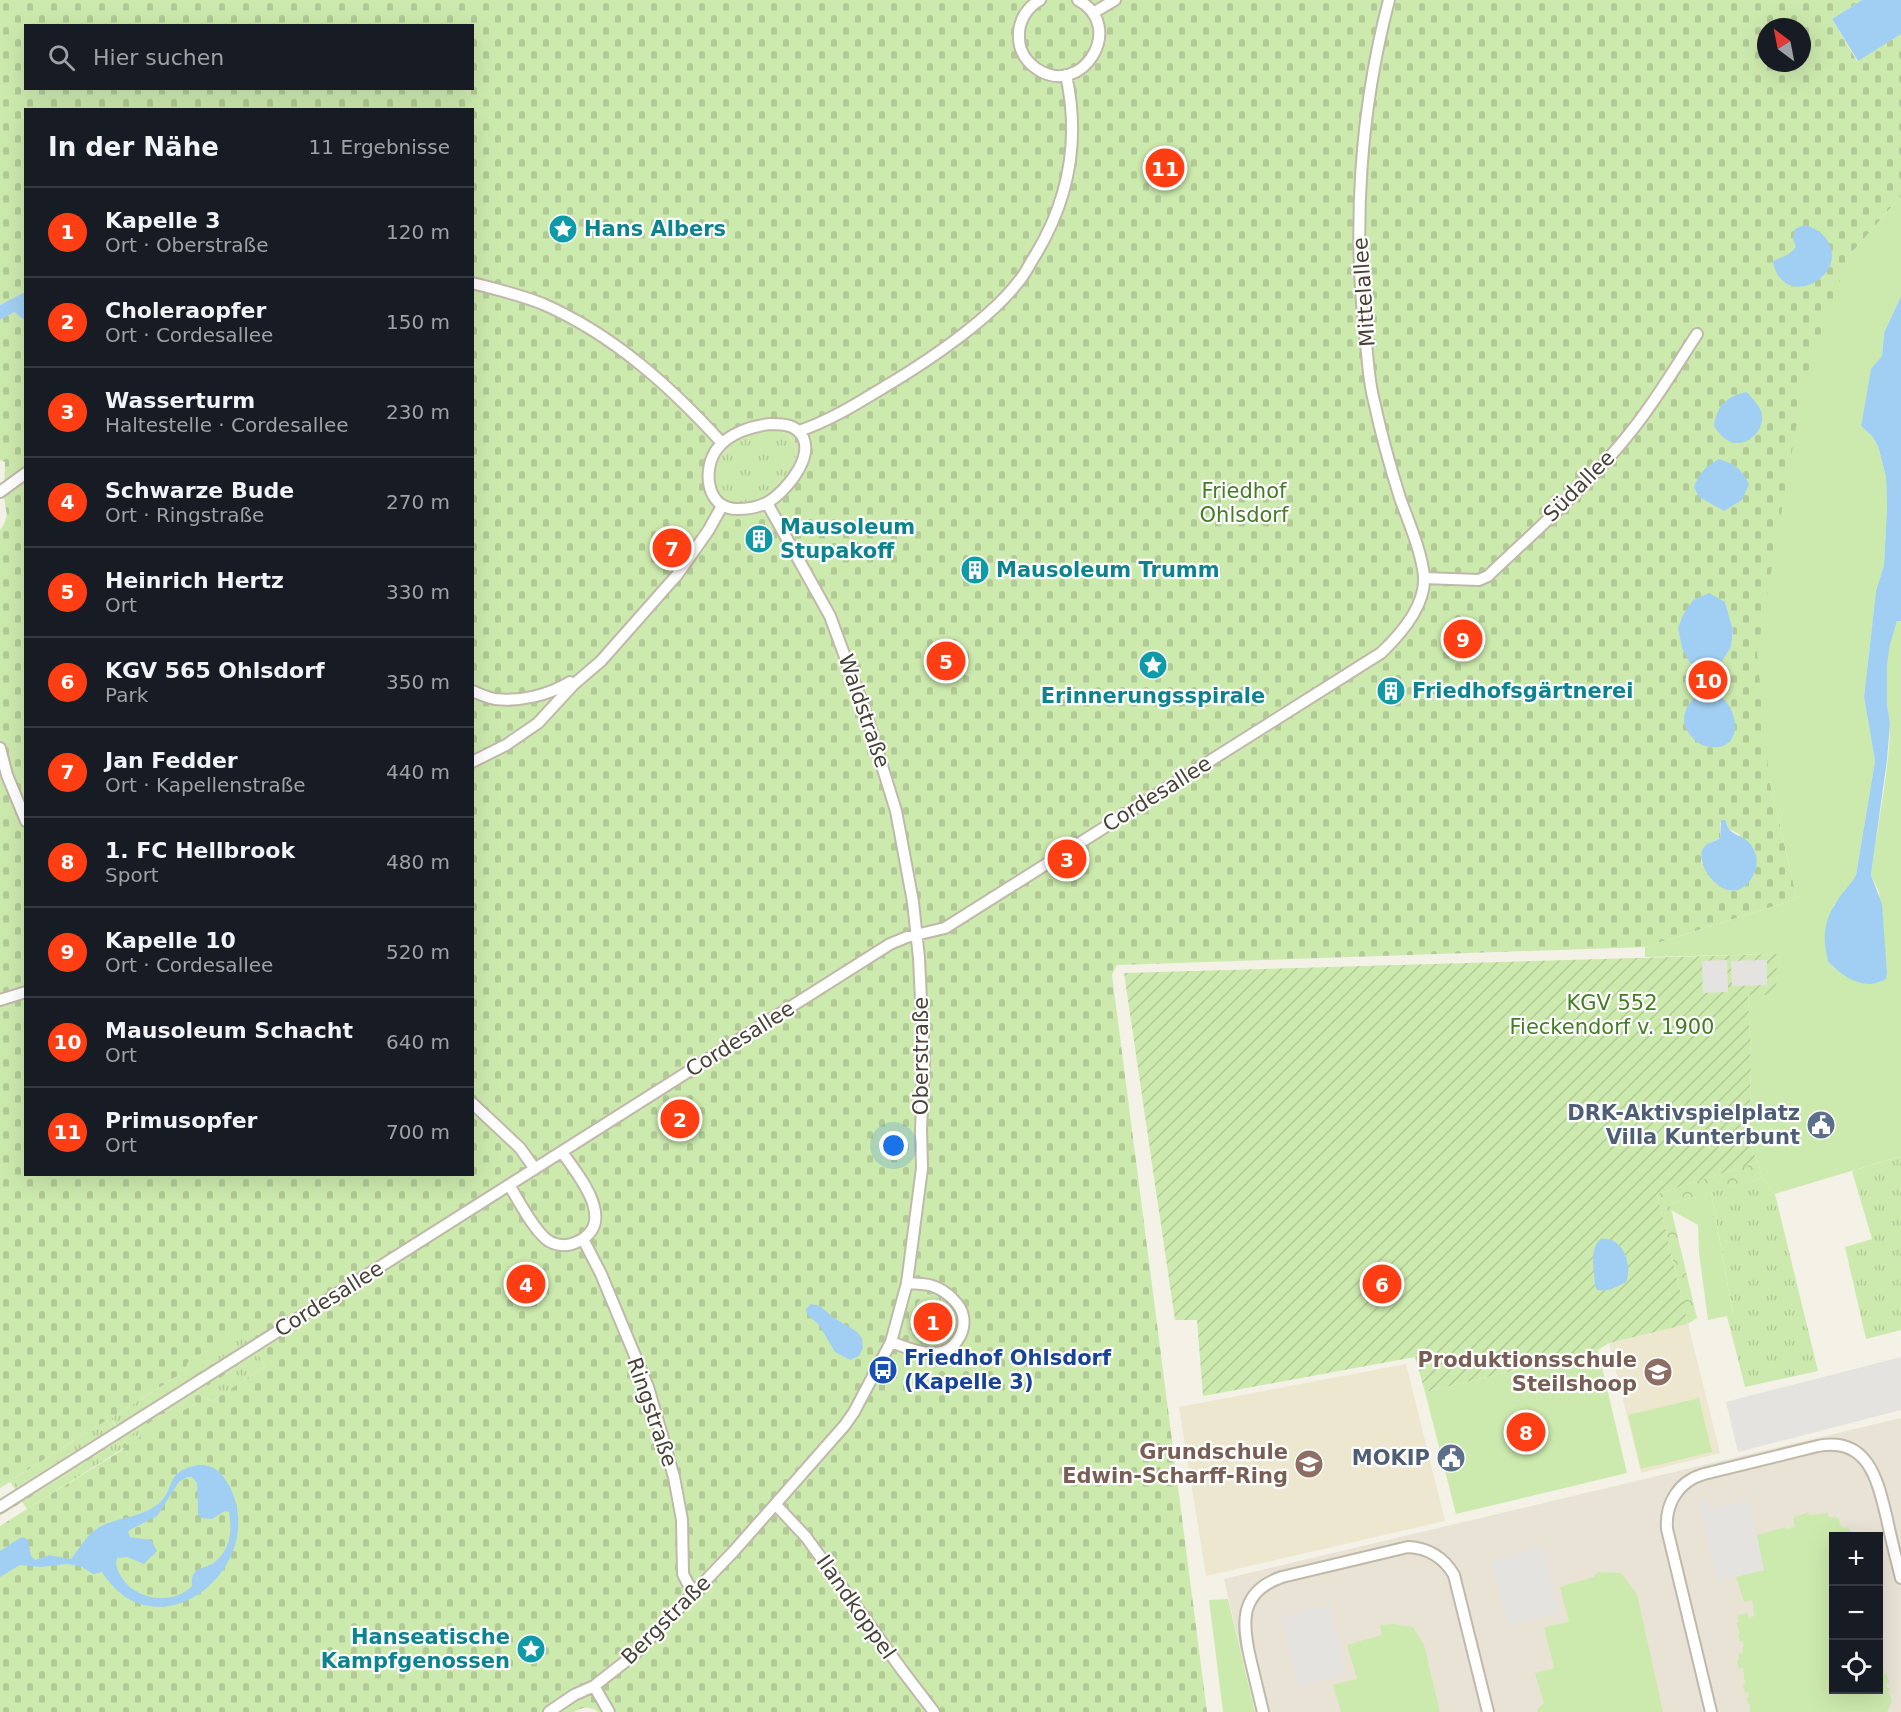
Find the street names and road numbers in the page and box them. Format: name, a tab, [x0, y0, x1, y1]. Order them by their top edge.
street label: Mittelallee	[1348, 237, 1380, 347]
street label: Südallee	[1539, 446, 1619, 526]
street label: Waldstraße	[833, 651, 895, 771]
street label: Cordesallee	[1098, 751, 1216, 837]
street label: Cordesallee	[681, 996, 799, 1082]
street label: Oberstraße	[909, 997, 933, 1115]
street label: Cordesallee	[270, 1256, 388, 1342]
street label: Ringstraße	[622, 1354, 682, 1470]
street label: Ilandkoppel	[811, 1550, 901, 1664]
street label: Bergstraße	[617, 1571, 715, 1669]

